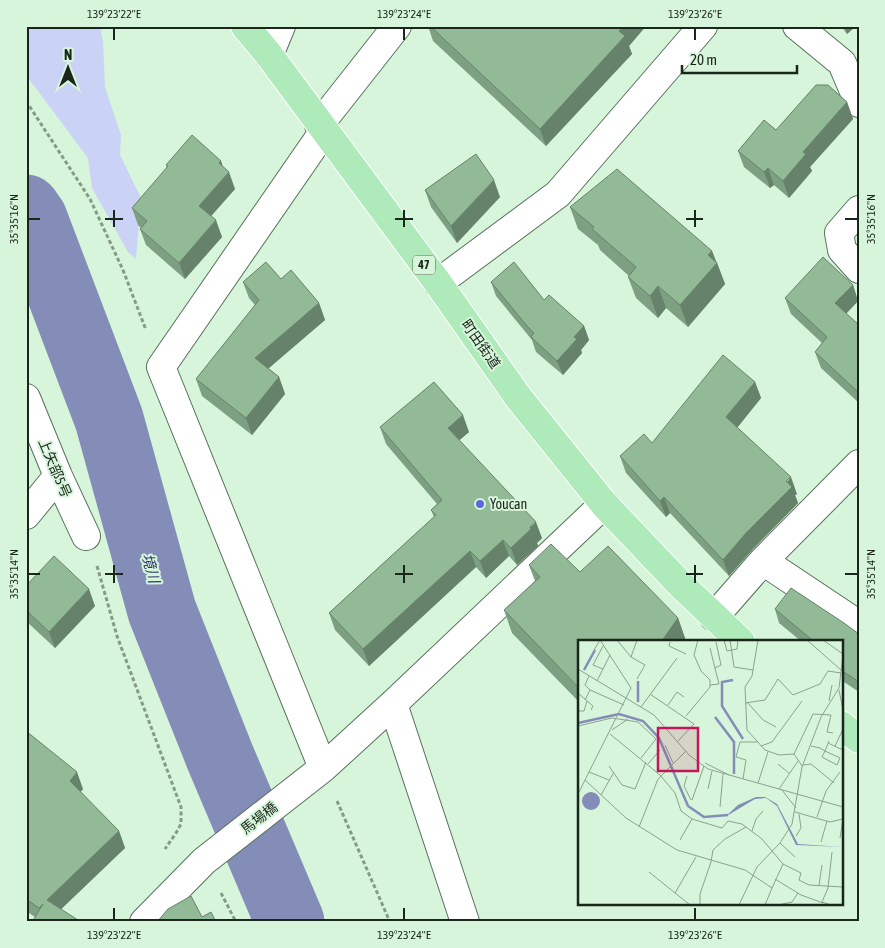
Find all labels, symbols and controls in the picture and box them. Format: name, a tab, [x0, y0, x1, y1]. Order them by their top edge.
text: 139°23'22"E	[87, 7, 141, 21]
text: 139°23'24"E	[377, 7, 431, 21]
text: 139°23'26"E	[668, 7, 722, 21]
north arrow	[42, 42, 92, 92]
scale bar	[682, 42, 798, 74]
text: N	[64, 47, 72, 63]
text: 20 m	[690, 51, 717, 68]
text: 35°35'16"N	[7, 194, 21, 244]
text: 35°35'16"N	[864, 194, 878, 244]
road number: 47	[413, 256, 435, 274]
street label: 町田街道	[458, 316, 504, 372]
street label: 上矢部5号	[35, 436, 75, 500]
place label: Youcan	[490, 496, 527, 512]
marker: Youcan	[474, 498, 486, 510]
text: 35°35'14"N	[7, 549, 21, 599]
text: 35°35'14"N	[864, 549, 878, 599]
water label: 境川	[139, 551, 164, 587]
inset map	[578, 640, 842, 906]
street label: 馬場橋	[238, 799, 280, 837]
text: 139°23'22"E	[87, 928, 141, 942]
text: 139°23'24"E	[377, 928, 431, 942]
text: 139°23'26"E	[668, 928, 722, 942]

